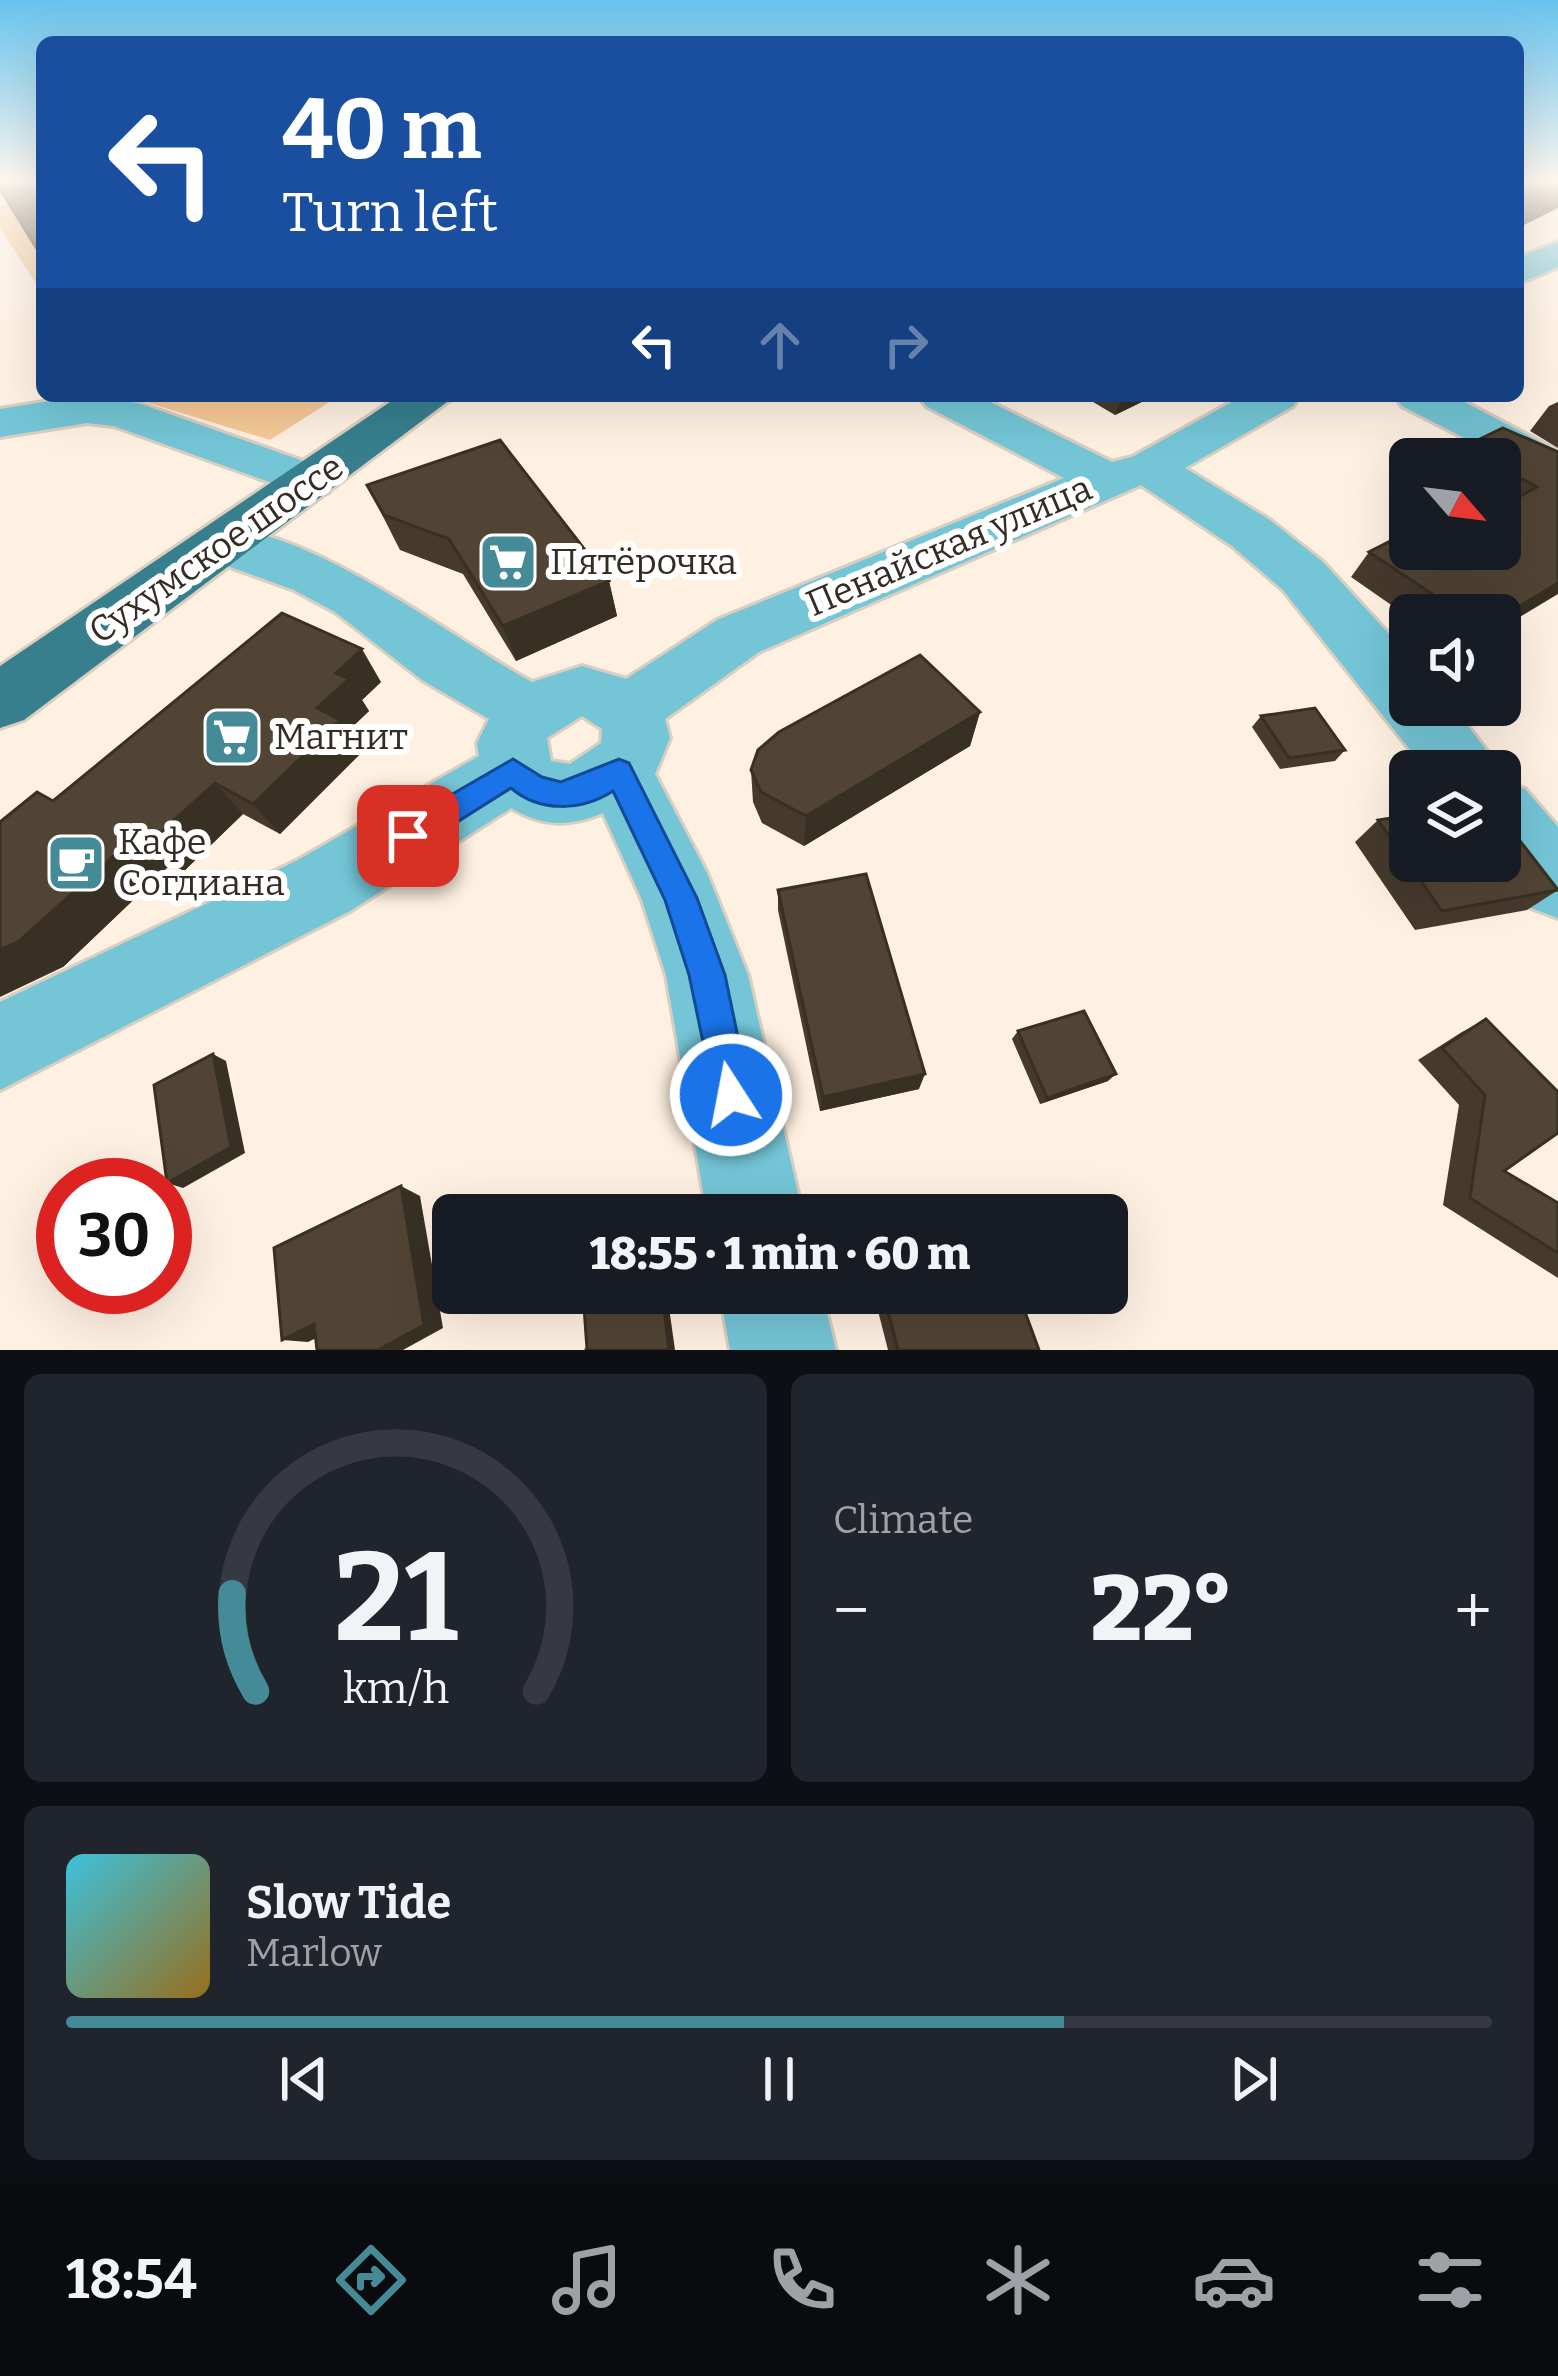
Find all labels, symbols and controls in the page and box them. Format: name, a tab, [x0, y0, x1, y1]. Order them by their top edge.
text: 40 m	[282, 79, 482, 180]
icon: left	[84, 84, 240, 240]
text: Turn left	[282, 181, 498, 245]
icon: left	[621, 312, 687, 378]
icon: ahead	[747, 312, 813, 378]
icon: right	[873, 312, 939, 378]
north arrow	[1389, 438, 1521, 570]
map controls	[1389, 438, 1521, 882]
street label: Сухумское шоссе	[80, 445, 352, 653]
street label: Пенайская улица	[800, 466, 1098, 626]
supermarket icon: Пятёрочка	[477, 531, 539, 593]
place label: Пятёрочка	[550, 540, 737, 584]
button: sound	[1389, 594, 1521, 726]
supermarket icon: Магнит	[201, 706, 263, 768]
place label: Магнит	[274, 715, 408, 759]
button: layers	[1389, 750, 1521, 882]
pin	[357, 785, 459, 887]
icon: arrive	[375, 803, 441, 869]
place label: Кафе Согдиана	[118, 820, 285, 905]
cafe icon: Кафе Согдиана	[45, 832, 107, 894]
position arrow	[668, 1032, 794, 1158]
speed limit sign: 30	[36, 1158, 192, 1314]
text: 18:55 · 1 min · 60 m	[590, 1227, 970, 1281]
text: Climate	[833, 1497, 973, 1543]
text: 21	[333, 1523, 458, 1673]
text: 22°	[1091, 1556, 1233, 1664]
text: −	[833, 1571, 869, 1650]
text: +	[1454, 1571, 1492, 1650]
text: km/h	[342, 1663, 449, 1714]
text: Slow Tide	[246, 1876, 451, 1930]
text: Marlow	[246, 1930, 382, 1976]
icon: previous	[271, 2046, 337, 2112]
icon: pause	[746, 2046, 812, 2112]
icon: next	[1221, 2046, 1287, 2112]
icon: directions	[329, 2238, 413, 2322]
icon: music	[545, 2238, 629, 2322]
icon: phone	[760, 2238, 844, 2322]
icon: climate	[976, 2238, 1060, 2322]
icon: car	[1192, 2238, 1276, 2322]
icon: filters	[1408, 2238, 1492, 2322]
text: 18:54	[66, 2248, 197, 2312]

